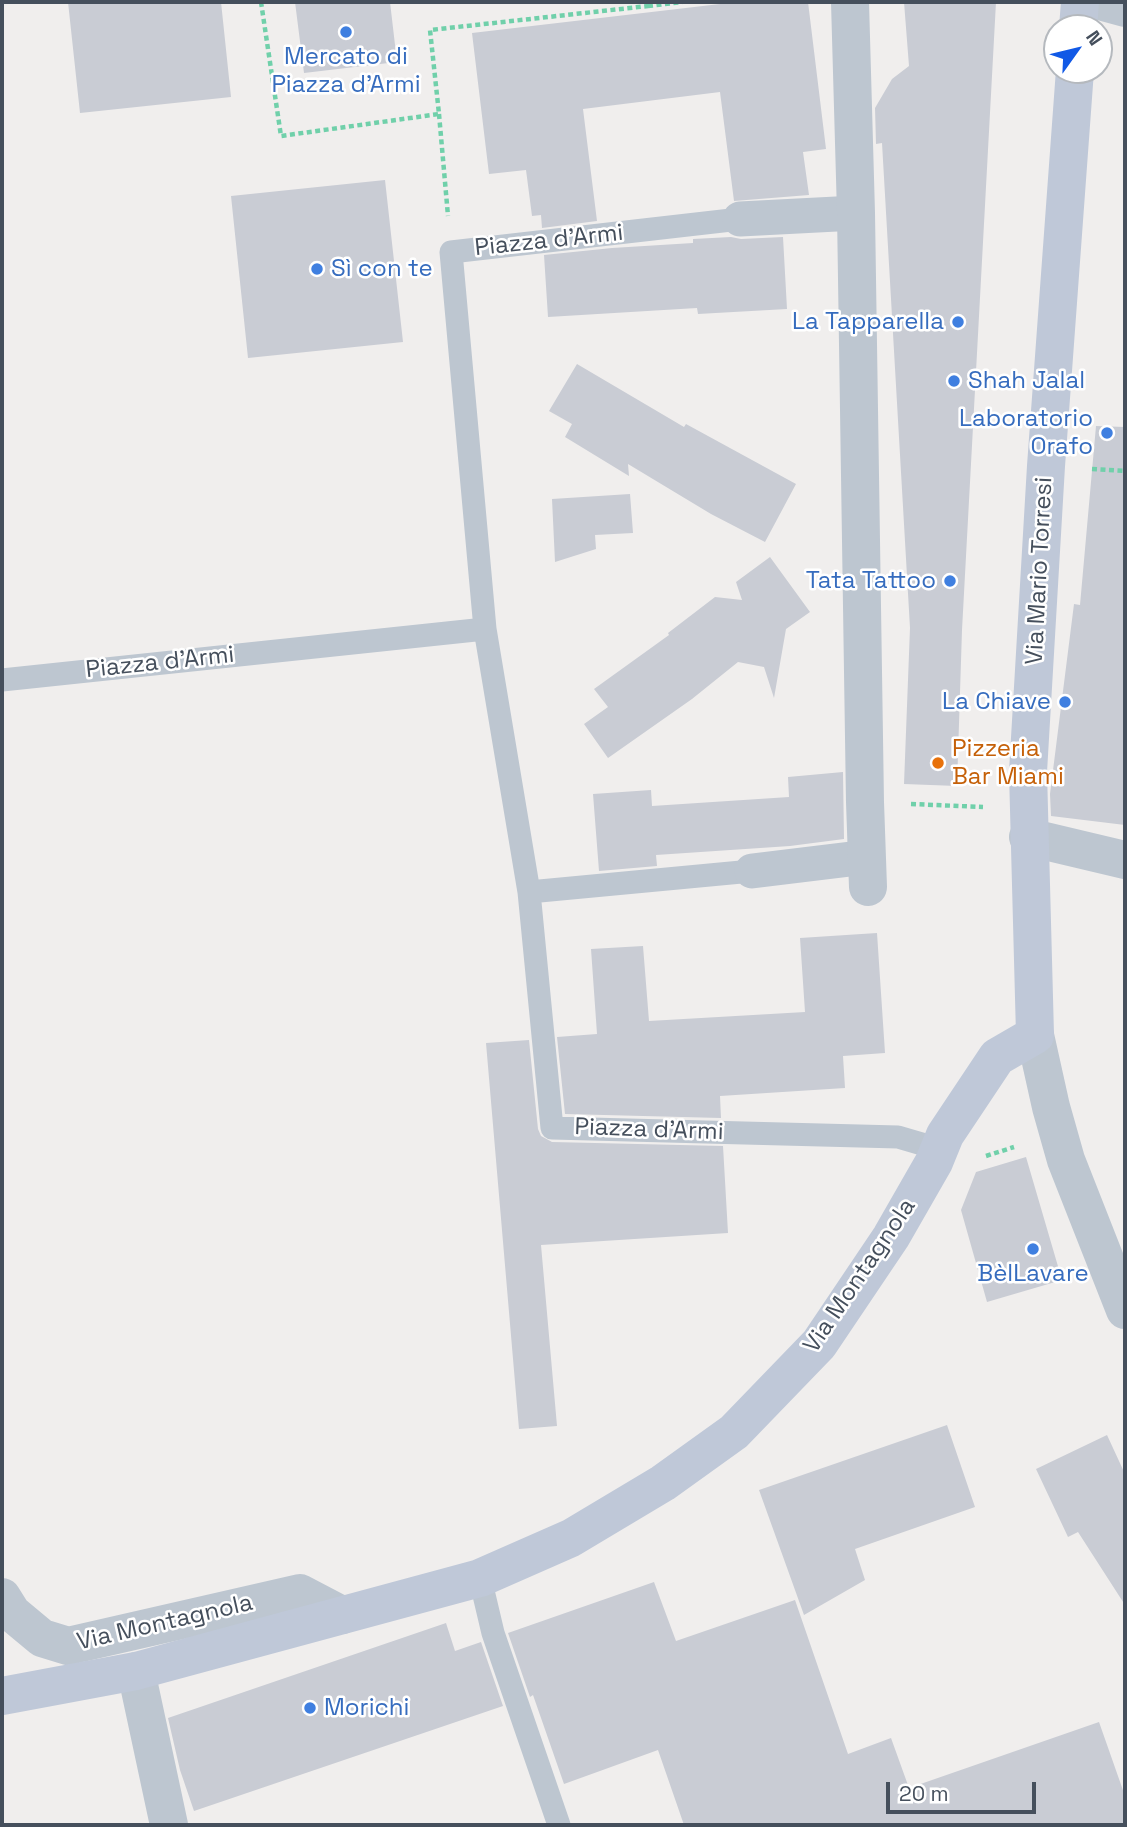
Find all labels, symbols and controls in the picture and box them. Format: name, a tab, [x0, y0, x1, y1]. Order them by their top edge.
north arrow	[1043, 14, 1113, 84]
marker: Mercato di Piazza d'Armi	[338, 24, 354, 40]
text: N	[1080, 26, 1108, 50]
place label: Mercato di Piazza d'Armi	[271, 43, 421, 99]
street label: Piazza d'Armi	[473, 219, 625, 263]
place label: Sì con te	[331, 255, 433, 283]
marker: Sì con te	[309, 261, 325, 277]
place label: La Tapparella	[792, 308, 944, 336]
marker: La Tapparella	[950, 314, 966, 330]
place label: Shah Jalal	[968, 367, 1085, 395]
marker: Shah Jalal	[946, 373, 962, 389]
place label: Laboratorio Orafo	[959, 405, 1093, 461]
marker: Laboratorio Orafo	[1099, 425, 1115, 441]
street label: Via Mario Torresi	[1021, 476, 1059, 666]
place label: Tata Tattoo	[806, 567, 936, 595]
marker: Tata Tattoo	[942, 573, 958, 589]
street label: Piazza d'Armi	[84, 641, 236, 685]
place label: La Chiave	[942, 688, 1051, 716]
marker: La Chiave	[1057, 694, 1073, 710]
place label: Pizzeria Bar Miami	[952, 735, 1064, 791]
marker: Pizzeria Bar Miami	[930, 755, 946, 771]
street label: Piazza d'Armi	[574, 1113, 724, 1147]
street label: Via Montagnola	[798, 1193, 922, 1359]
marker: BèlLavare	[1025, 1241, 1041, 1257]
place label: BèlLavare	[977, 1260, 1089, 1288]
street label: Via Montagnola	[74, 1589, 256, 1657]
place label: Morichi	[324, 1694, 409, 1722]
marker: Morichi	[302, 1700, 318, 1716]
scale bar	[889, 1768, 1040, 1812]
text: 20 m	[899, 1780, 949, 1807]

